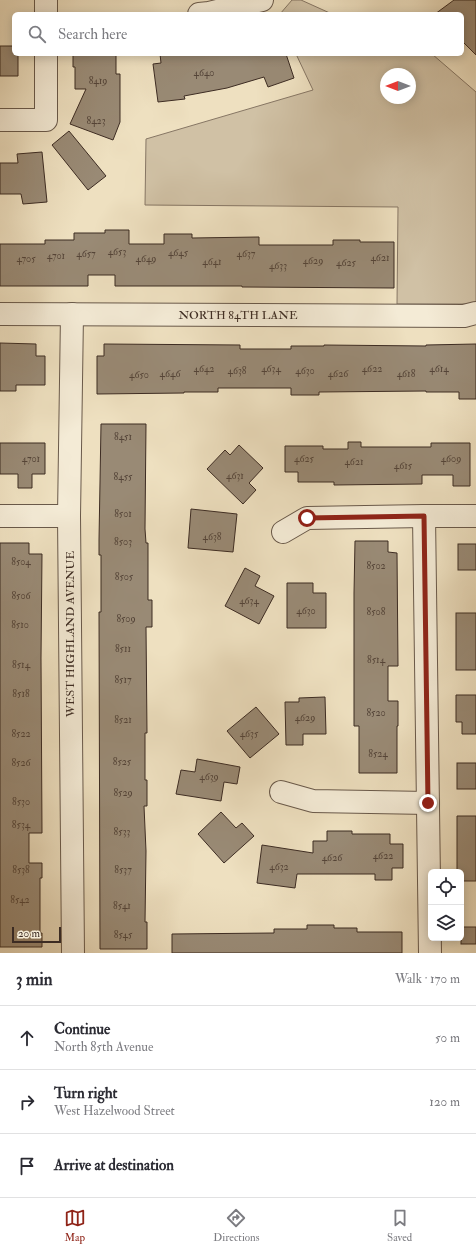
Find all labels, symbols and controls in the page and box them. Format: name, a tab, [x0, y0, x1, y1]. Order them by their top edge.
search box	[12, 12, 464, 56]
icon: search	[26, 23, 48, 45]
text: Search here	[58, 25, 127, 44]
house number: 4640	[194, 67, 214, 79]
north arrow	[380, 68, 416, 104]
house number: 8419	[89, 75, 107, 87]
house number: 8423	[87, 115, 106, 127]
house number: 4653	[108, 246, 126, 258]
house number: 4645	[168, 247, 189, 259]
house number: 4657	[76, 248, 96, 260]
house number: 4637	[237, 248, 256, 260]
house number: 4701	[47, 250, 66, 262]
house number: 4621	[370, 252, 390, 264]
house number: 4705	[16, 253, 36, 265]
house number: 4649	[136, 253, 156, 265]
house number: 4629	[303, 255, 323, 267]
house number: 4641	[202, 256, 222, 268]
house number: 4625	[336, 257, 357, 269]
house number: 4633	[269, 260, 287, 272]
street label: NORTH 84TH LANE	[178, 308, 298, 323]
house number: 4642	[194, 363, 214, 375]
house number: 4634	[261, 363, 281, 375]
house number: 4622	[362, 363, 382, 375]
house number: 4614	[429, 363, 449, 375]
house number: 4638	[228, 365, 247, 377]
house number: 4630	[295, 365, 315, 377]
house number: 4646	[160, 368, 181, 380]
house number: 4626	[328, 368, 349, 380]
house number: 4618	[397, 368, 416, 380]
house number: 4650	[129, 369, 149, 381]
house number: 8451	[114, 431, 132, 443]
house number: 4701	[22, 453, 41, 465]
house number: 4625	[294, 453, 315, 465]
house number: 4609	[441, 453, 461, 465]
house number: 4621	[344, 456, 364, 468]
house number: 4615	[394, 460, 413, 472]
house number: 4631	[226, 470, 244, 482]
house number: 8455	[114, 471, 133, 483]
house number: 8501	[114, 508, 132, 520]
route start	[298, 509, 316, 527]
house number: 4638	[203, 531, 222, 543]
house number: 8503	[114, 536, 132, 548]
street label: WEST HIGHLAND AVENUE	[63, 550, 78, 718]
house number: 8504	[11, 556, 31, 568]
house number: 8502	[366, 560, 386, 572]
house number: 8505	[115, 571, 134, 583]
house number: 8506	[11, 590, 32, 602]
house number: 4634	[239, 595, 259, 607]
house number: 4630	[296, 605, 316, 617]
house number: 8508	[367, 606, 386, 618]
house number: 8509	[116, 613, 136, 625]
house number: 8510	[11, 619, 29, 631]
house number: 8511	[115, 643, 132, 655]
house number: 8514	[367, 654, 386, 666]
house number: 8514	[12, 659, 31, 671]
house number: 8517	[114, 674, 132, 686]
house number: 8518	[12, 688, 30, 700]
house number: 8520	[366, 707, 386, 719]
house number: 4629	[295, 712, 315, 724]
house number: 8521	[114, 714, 132, 726]
house number: 8522	[11, 728, 31, 740]
house number: 4635	[240, 728, 259, 740]
house number: 8524	[368, 748, 388, 760]
house number: 8525	[113, 756, 132, 768]
house number: 8526	[11, 757, 32, 769]
house number: 4639	[199, 771, 219, 783]
house number: 8529	[113, 787, 133, 799]
route end	[419, 794, 437, 812]
house number: 8530	[12, 796, 30, 808]
house number: 8534	[12, 819, 31, 831]
house number: 8533	[114, 826, 131, 838]
house number: 4622	[373, 850, 393, 862]
house number: 4626	[322, 852, 343, 864]
house number: 4632	[269, 861, 289, 873]
house number: 8538	[12, 864, 30, 876]
house number: 8537	[114, 864, 132, 876]
map controls	[428, 869, 464, 941]
button: locate	[428, 869, 464, 905]
house number: 8542	[10, 894, 30, 906]
house number: 8541	[113, 900, 131, 912]
button: layers	[428, 905, 464, 941]
scale bar	[12, 925, 61, 944]
text: 20 m	[18, 927, 40, 940]
house number: 8545	[114, 929, 133, 941]
text: 3 min	[16, 969, 53, 990]
text: Walk · 170 m	[395, 971, 460, 987]
text: Continue	[54, 1020, 110, 1039]
icon: ahead	[16, 1027, 38, 1049]
text: 50 m	[435, 1030, 460, 1046]
text: North 85th Avenue	[54, 1039, 153, 1055]
text: Turn right	[54, 1084, 117, 1103]
icon: right	[16, 1091, 38, 1113]
text: 120 m	[429, 1094, 460, 1110]
text: West Hazelwood Street	[54, 1103, 175, 1119]
icon: arrive	[16, 1155, 38, 1177]
text: Arrive at destination	[54, 1156, 174, 1175]
tab: Map	[64, 1207, 86, 1244]
tab: Directions	[213, 1207, 260, 1244]
tab: Saved	[387, 1207, 412, 1244]

